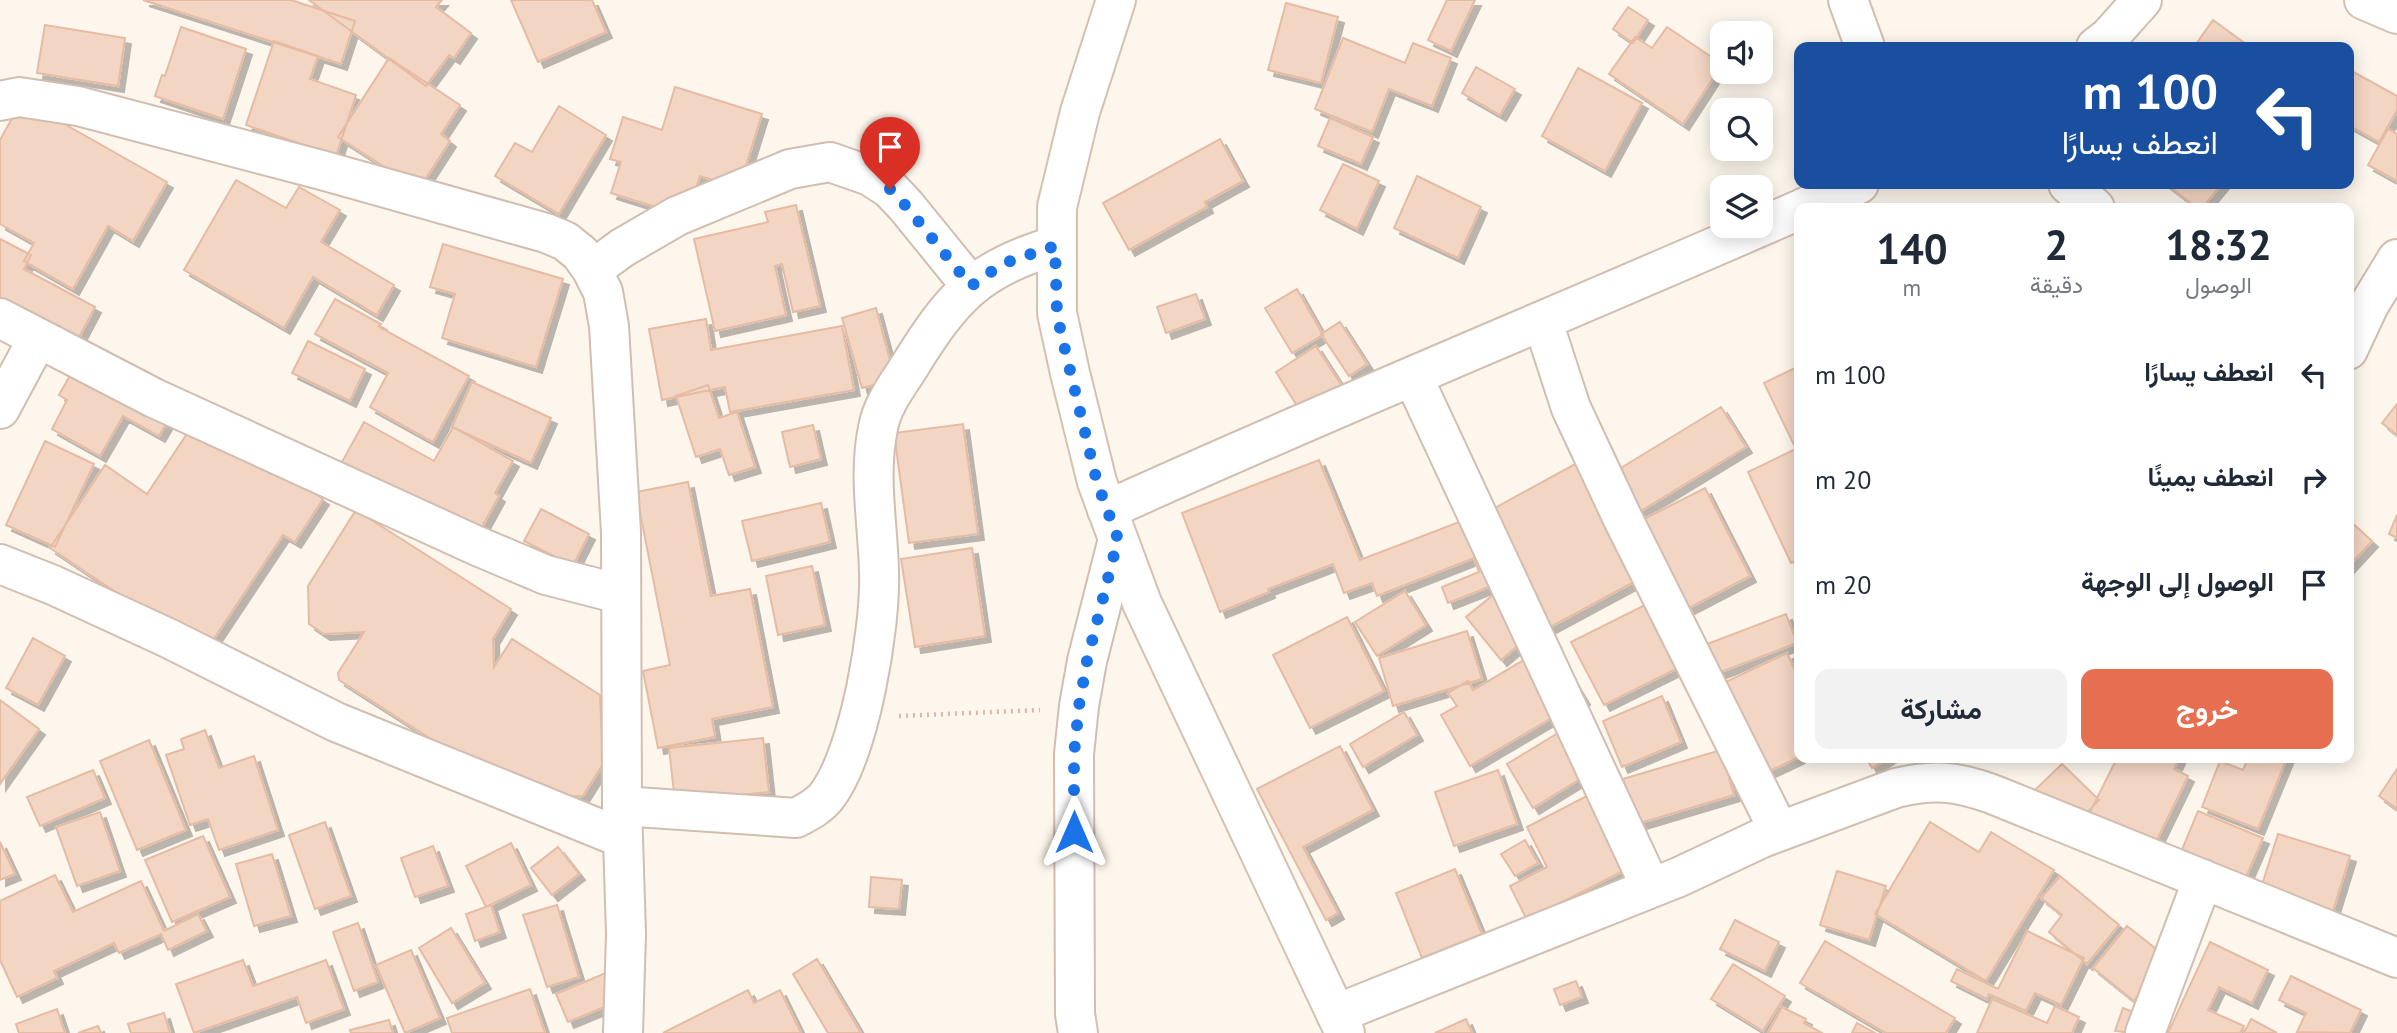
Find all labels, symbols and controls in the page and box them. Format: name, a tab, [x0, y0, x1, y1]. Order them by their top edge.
map controls	[1710, 21, 1773, 238]
button: sound	[1710, 21, 1773, 84]
text: 100 m	[2083, 59, 2218, 123]
icon: left	[2242, 70, 2333, 161]
button: search	[1710, 98, 1773, 161]
pin	[860, 117, 920, 189]
text: انعطف يسارًا	[2062, 121, 2218, 163]
icon: arrive	[871, 128, 909, 166]
button: layers	[1710, 175, 1773, 238]
text: 2	[2045, 217, 2068, 272]
text: 18:32	[2165, 217, 2272, 272]
text: 140	[1876, 221, 1948, 276]
text: دقيقة	[2030, 270, 2083, 299]
text: الوصول	[2185, 270, 2252, 299]
text: m	[1903, 273, 1921, 302]
text: انعطف يسارًا	[2144, 355, 2274, 388]
icon: left	[2295, 356, 2333, 394]
text: 100 m	[1815, 358, 1886, 391]
text: انعطف يمينًا	[2148, 460, 2274, 493]
icon: right	[2295, 461, 2333, 499]
text: 20 m	[1815, 463, 1871, 496]
text: الوصول إلى الوجهة	[2081, 565, 2274, 598]
icon: arrive	[2295, 566, 2333, 604]
text: 20 m	[1815, 568, 1871, 601]
button: مشاركة	[1815, 669, 2067, 749]
button: خروج	[2081, 669, 2333, 749]
position arrow	[1037, 795, 1111, 869]

